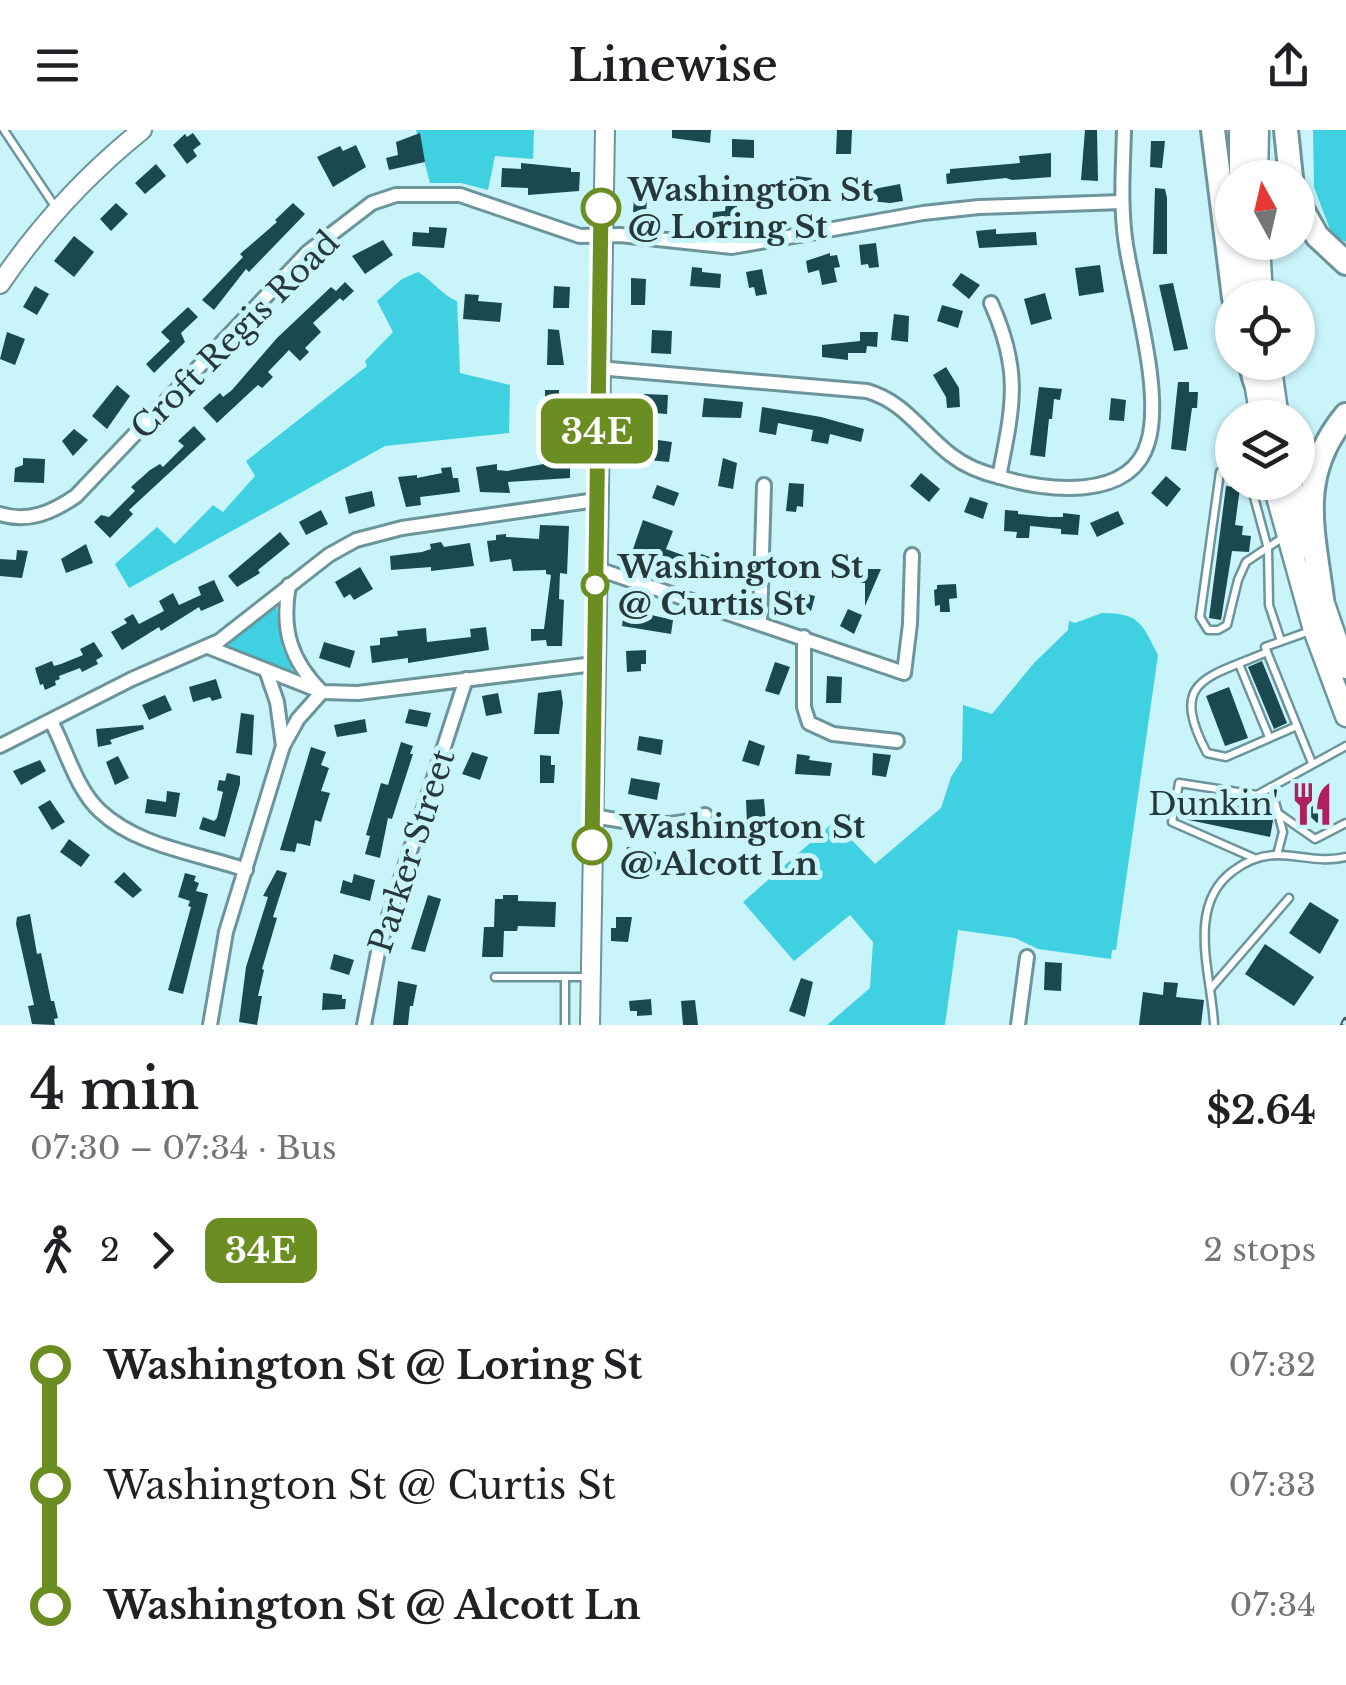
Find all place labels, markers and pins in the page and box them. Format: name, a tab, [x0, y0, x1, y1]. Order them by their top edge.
place label: Washington St @ Loring St	[627, 170, 874, 247]
marker: Washington St @ Loring St	[582, 189, 620, 227]
place label: Washington St @ Curtis St	[617, 547, 864, 624]
marker: Washington St @ Curtis St	[582, 572, 608, 598]
restaurant icon: Dunkin'	[1288, 780, 1336, 828]
place label: Dunkin'	[1148, 784, 1279, 824]
place label: Washington St @ Alcott Ln	[619, 807, 866, 884]
marker: Washington St @ Alcott Ln	[573, 826, 611, 864]

